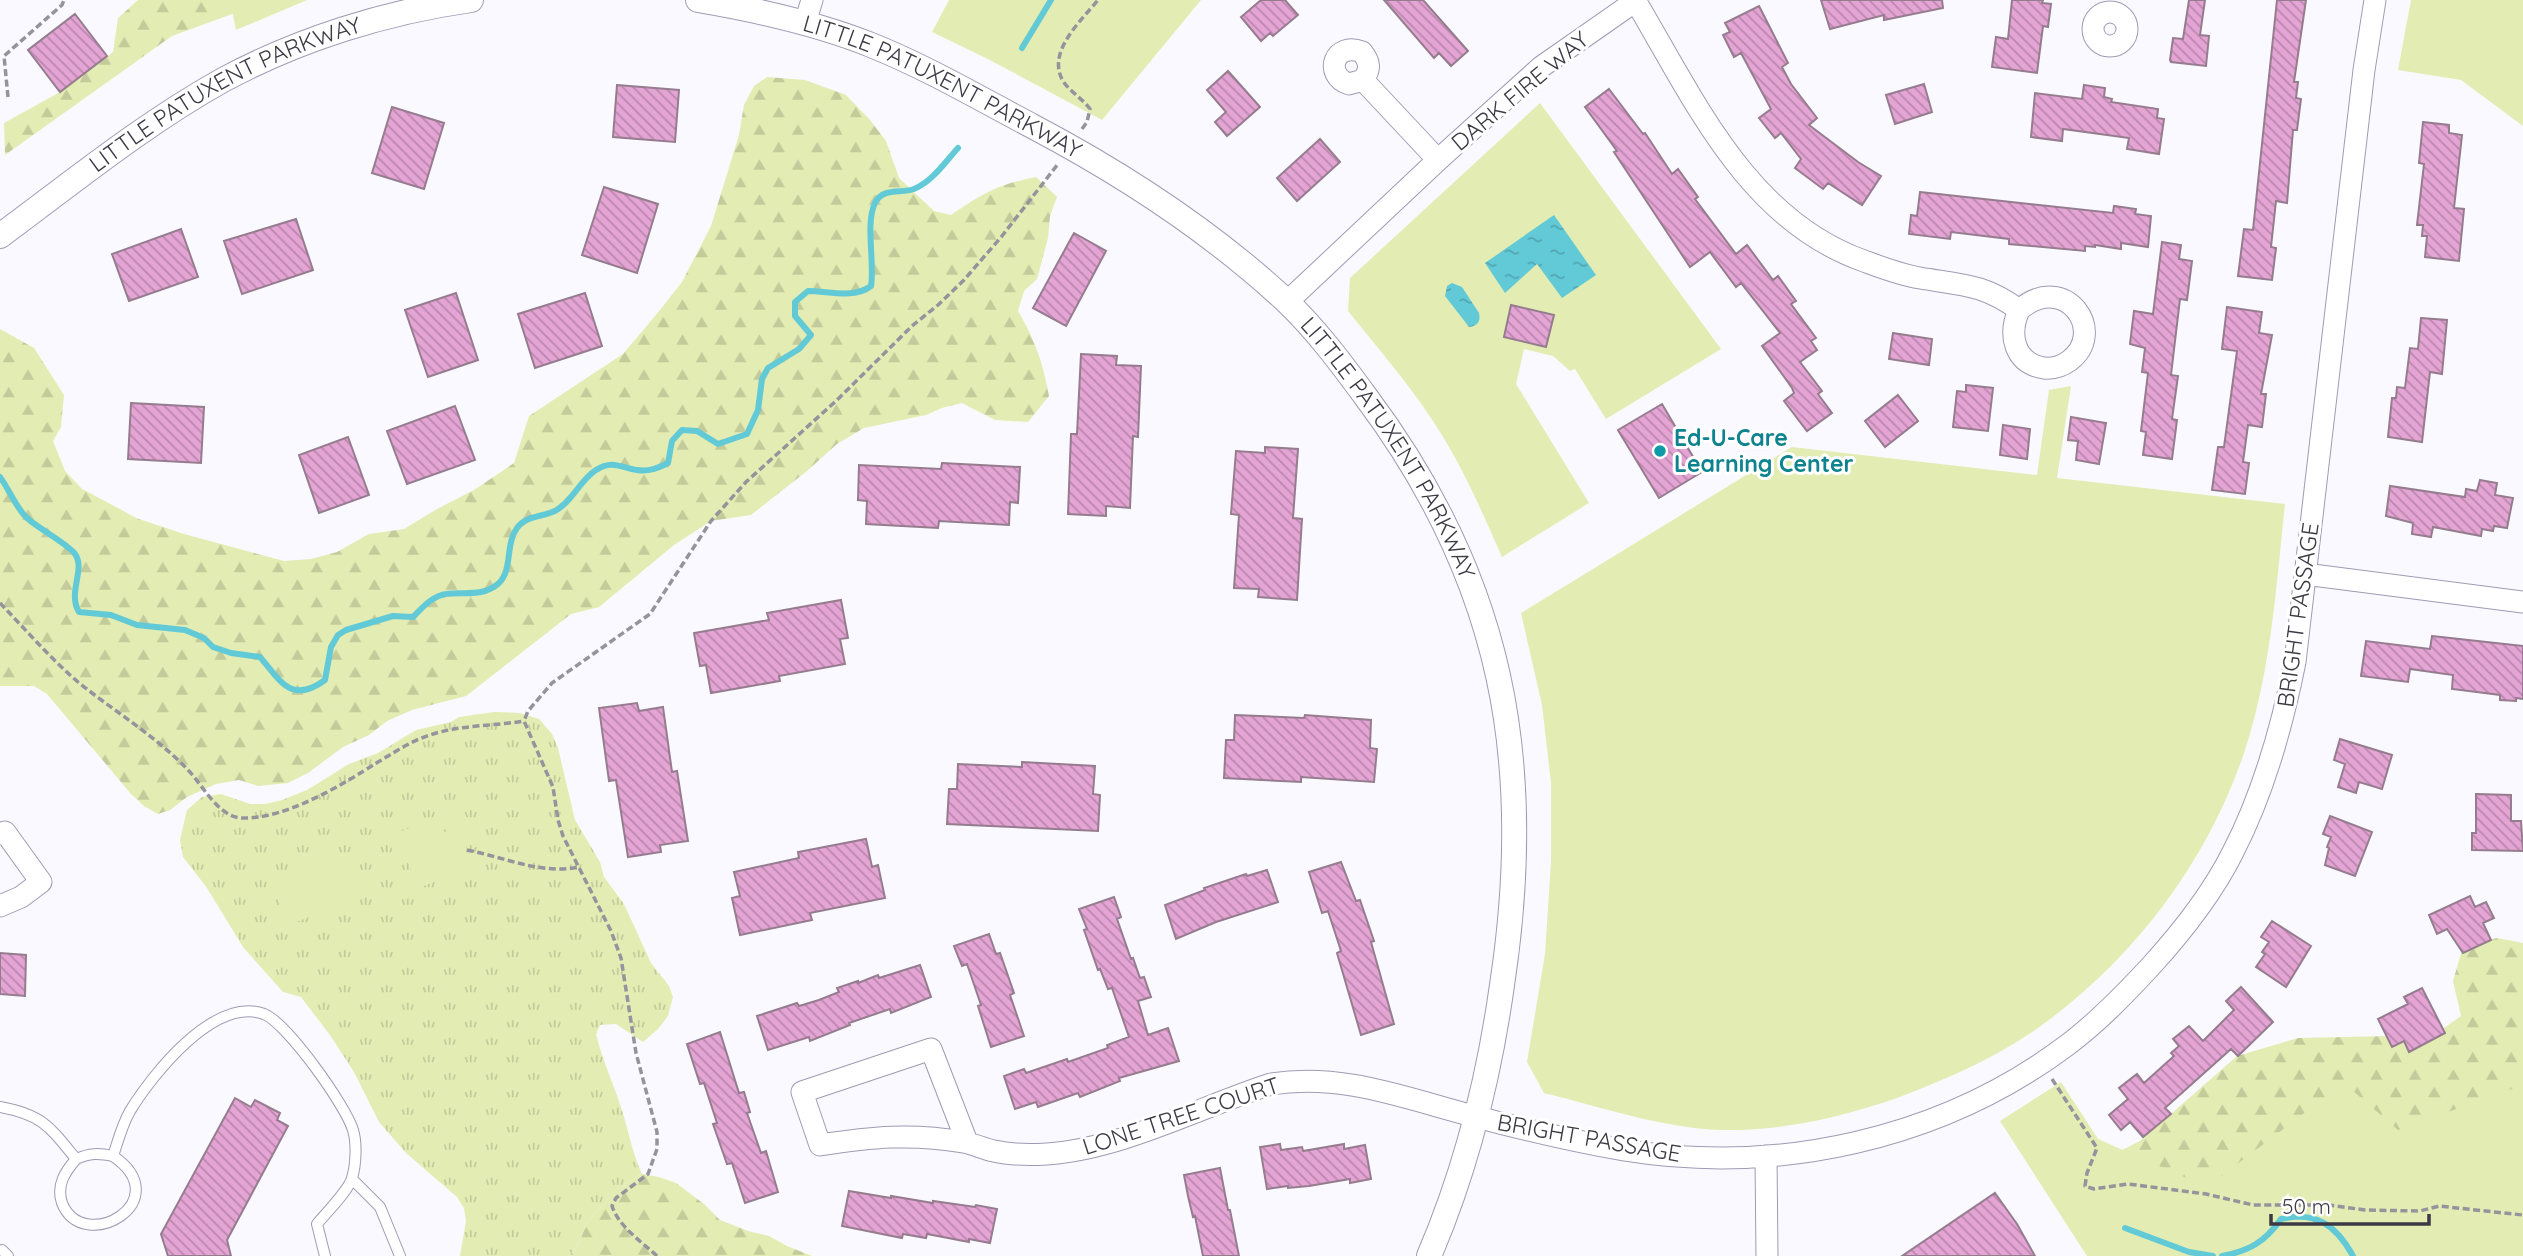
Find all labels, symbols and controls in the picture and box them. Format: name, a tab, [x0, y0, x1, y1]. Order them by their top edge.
street label: LITTLE PATUXENT PARKWAY	[800, 8, 1087, 164]
street label: LITTLE PATUXENT PARKWAY	[83, 10, 364, 178]
street label: DARK FIRE WAY	[1445, 25, 1594, 157]
street label: LITTLE PATUXENT PARKWAY	[1295, 310, 1482, 583]
place label: Ed-U-Care Learning Center	[1674, 423, 1854, 478]
marker: Ed-U-Care Learning Center	[1652, 443, 1668, 459]
street label: BRIGHT PASSAGE	[2270, 521, 2325, 709]
street label: LONE TREE COURT	[1079, 1070, 1283, 1161]
street label: BRIGHT PASSAGE	[1495, 1107, 1683, 1168]
scale bar	[2271, 1182, 2428, 1226]
text: 50 m	[2282, 1193, 2331, 1219]

